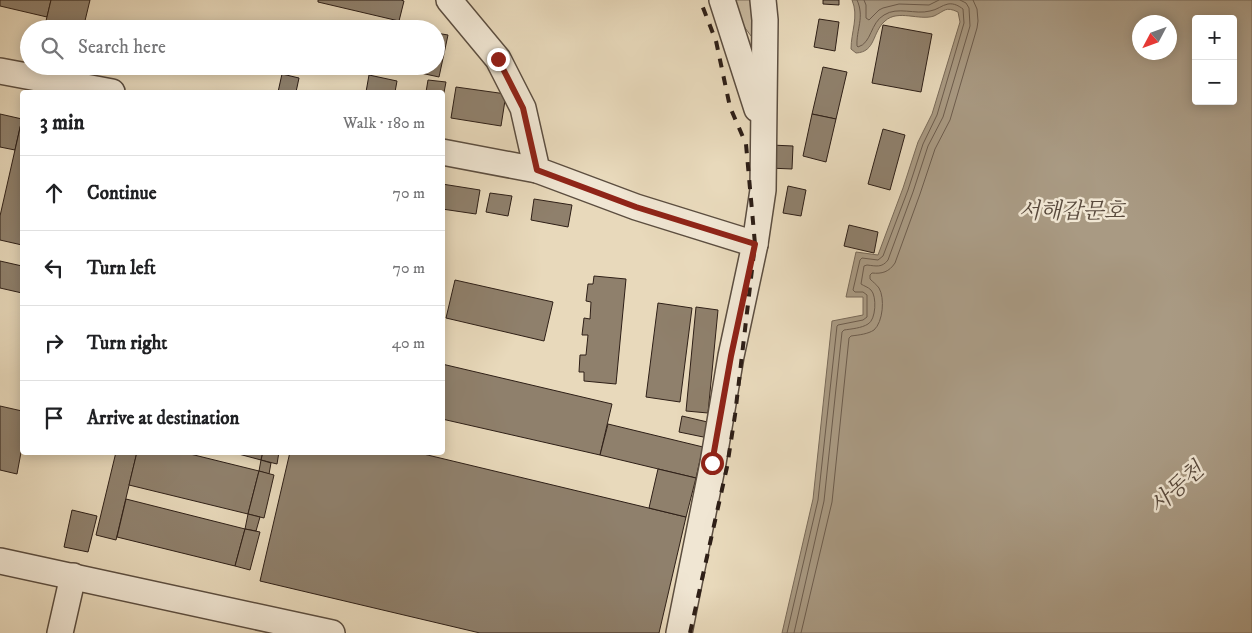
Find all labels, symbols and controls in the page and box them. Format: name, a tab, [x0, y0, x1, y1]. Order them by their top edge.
north arrow	[1132, 15, 1177, 60]
map controls	[1192, 15, 1237, 105]
button: +	[1192, 15, 1237, 60]
search box	[20, 20, 445, 75]
icon: search	[38, 34, 66, 62]
text: Search here	[78, 36, 166, 59]
route end	[487, 48, 510, 71]
button: −	[1192, 60, 1237, 105]
text: 3 min	[40, 110, 85, 136]
text: Walk · 180 m	[343, 113, 425, 133]
icon: ahead	[40, 179, 68, 207]
text: Continue	[87, 182, 157, 205]
text: 70 m	[393, 183, 425, 203]
water label: 서해갑문호	[1019, 198, 1127, 225]
icon: left	[40, 254, 68, 282]
text: Turn left	[87, 257, 156, 280]
text: 70 m	[393, 258, 425, 278]
icon: right	[40, 329, 68, 357]
text: Turn right	[87, 332, 167, 355]
text: 40 m	[392, 333, 425, 353]
icon: arrive	[40, 404, 68, 432]
text: Arrive at destination	[87, 407, 239, 430]
route start	[701, 452, 724, 475]
water label: 사동천	[1144, 455, 1211, 519]

